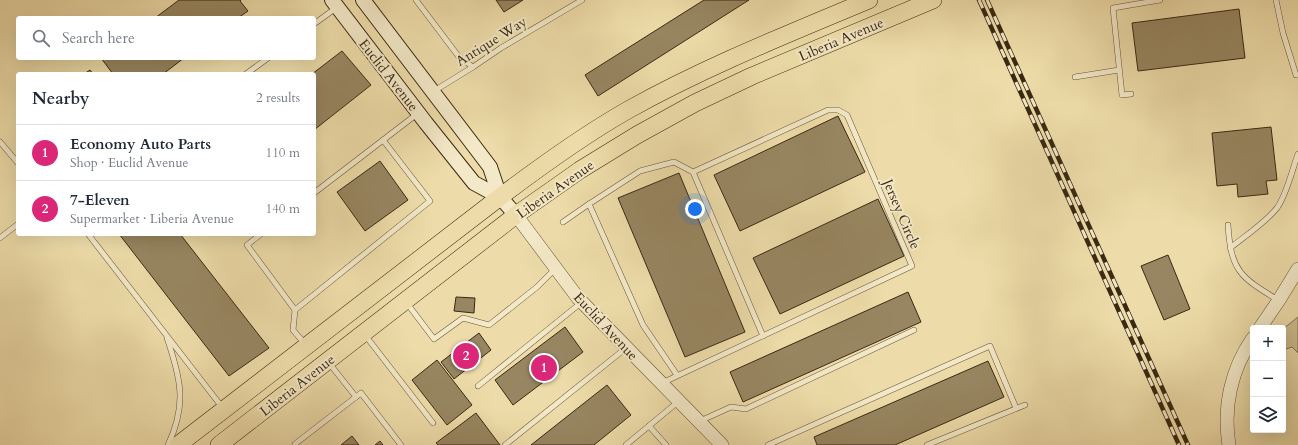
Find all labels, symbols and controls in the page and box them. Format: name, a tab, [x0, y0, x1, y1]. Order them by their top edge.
street label: Antique Way	[452, 12, 531, 71]
street label: Liberia Avenue	[796, 13, 887, 66]
search box	[16, 16, 316, 60]
icon: search	[30, 27, 52, 49]
text: Search here	[62, 28, 135, 48]
street label: Euclid Avenue	[354, 35, 423, 115]
text: Nearby	[32, 87, 89, 110]
text: 2 results	[256, 89, 300, 107]
text: Economy Auto Parts	[70, 134, 211, 154]
text: 1	[42, 144, 48, 162]
text: 110 m	[266, 144, 300, 162]
text: Shop · Euclid Avenue	[70, 154, 189, 172]
street label: Liberia Avenue	[513, 156, 598, 223]
street label: Jersey Circle	[877, 174, 925, 252]
text: 7-Eleven	[70, 190, 130, 210]
your location	[685, 199, 705, 219]
text: 2	[42, 200, 48, 218]
text: 140 m	[266, 200, 300, 218]
text: Supermarket · Liberia Avenue	[70, 210, 234, 228]
street label: Euclid Avenue	[569, 288, 642, 365]
map controls	[1250, 325, 1286, 433]
button: +	[1250, 325, 1286, 361]
pin: 2	[453, 341, 479, 371]
street label: Liberia Avenue	[256, 350, 339, 421]
pin: 1	[531, 353, 557, 383]
button: −	[1250, 361, 1286, 397]
button: layers	[1250, 397, 1286, 433]

